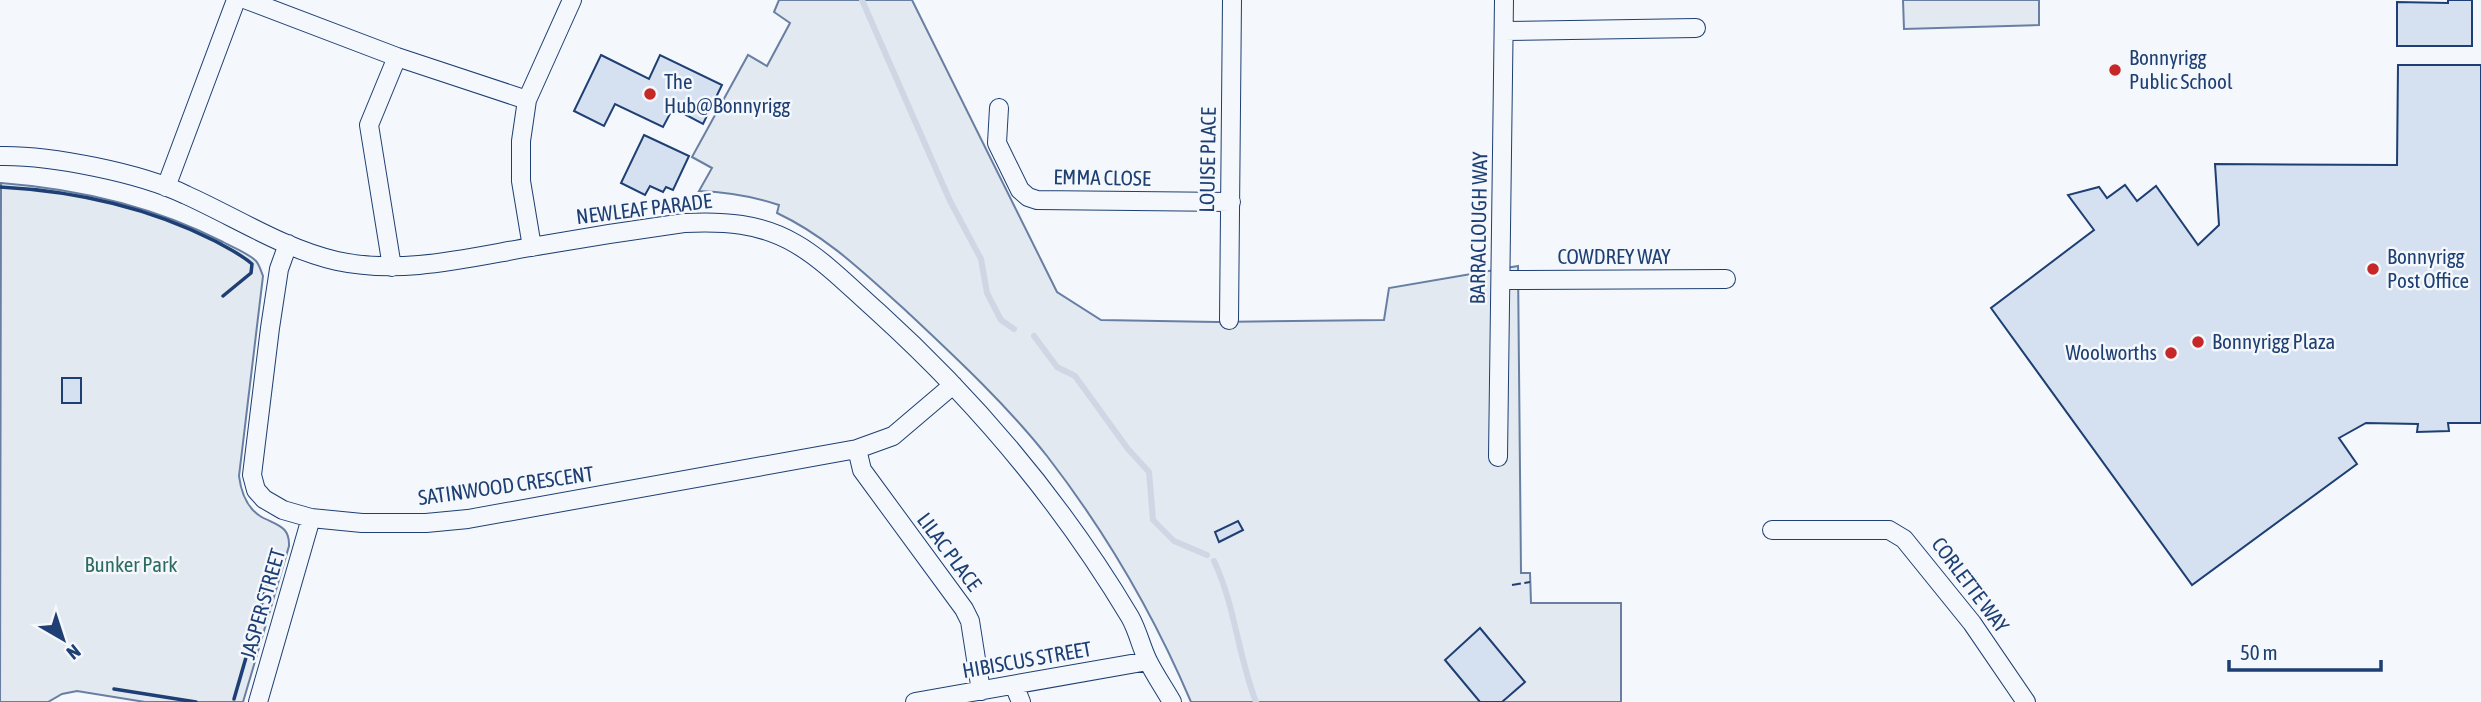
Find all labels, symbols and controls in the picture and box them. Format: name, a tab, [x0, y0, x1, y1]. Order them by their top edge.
place label: Bonnyrigg Public School	[2129, 45, 2233, 93]
marker: Bonnyrigg Public School	[2107, 62, 2123, 78]
place label: The Hub@Bonnyrigg	[664, 69, 790, 117]
marker: The Hub@Bonnyrigg	[642, 86, 658, 102]
street label: LOUISE PLACE	[1194, 107, 1220, 213]
street label: BARRACLOUGH WAY	[1465, 151, 1491, 305]
street label: EMMA CLOSE	[1053, 164, 1151, 190]
street label: NEWLEAF PARADE	[575, 188, 713, 228]
street label: COWDREY WAY	[1557, 244, 1671, 268]
place label: Bonnyrigg Post Office	[2387, 244, 2469, 292]
marker: Bonnyrigg Post Office	[2365, 261, 2381, 277]
place label: Bonnyrigg Plaza	[2212, 329, 2335, 353]
marker: Bonnyrigg Plaza	[2190, 334, 2206, 350]
place label: Woolworths	[2065, 340, 2157, 364]
marker: Woolworths	[2163, 345, 2179, 361]
street label: SATINWOOD CRESCENT	[416, 461, 595, 509]
street label: LILAC PLACE	[913, 508, 987, 595]
street label: CORLETTE WAY	[1927, 532, 2015, 637]
street label: JASPER STREET	[235, 546, 289, 662]
park label: Bunker Park	[85, 552, 177, 576]
north arrow	[28, 604, 98, 674]
scale bar	[2229, 628, 2381, 672]
street label: HIBISCUS STREET	[960, 636, 1093, 682]
text: N	[62, 640, 85, 664]
text: 50 m	[2240, 640, 2278, 664]

